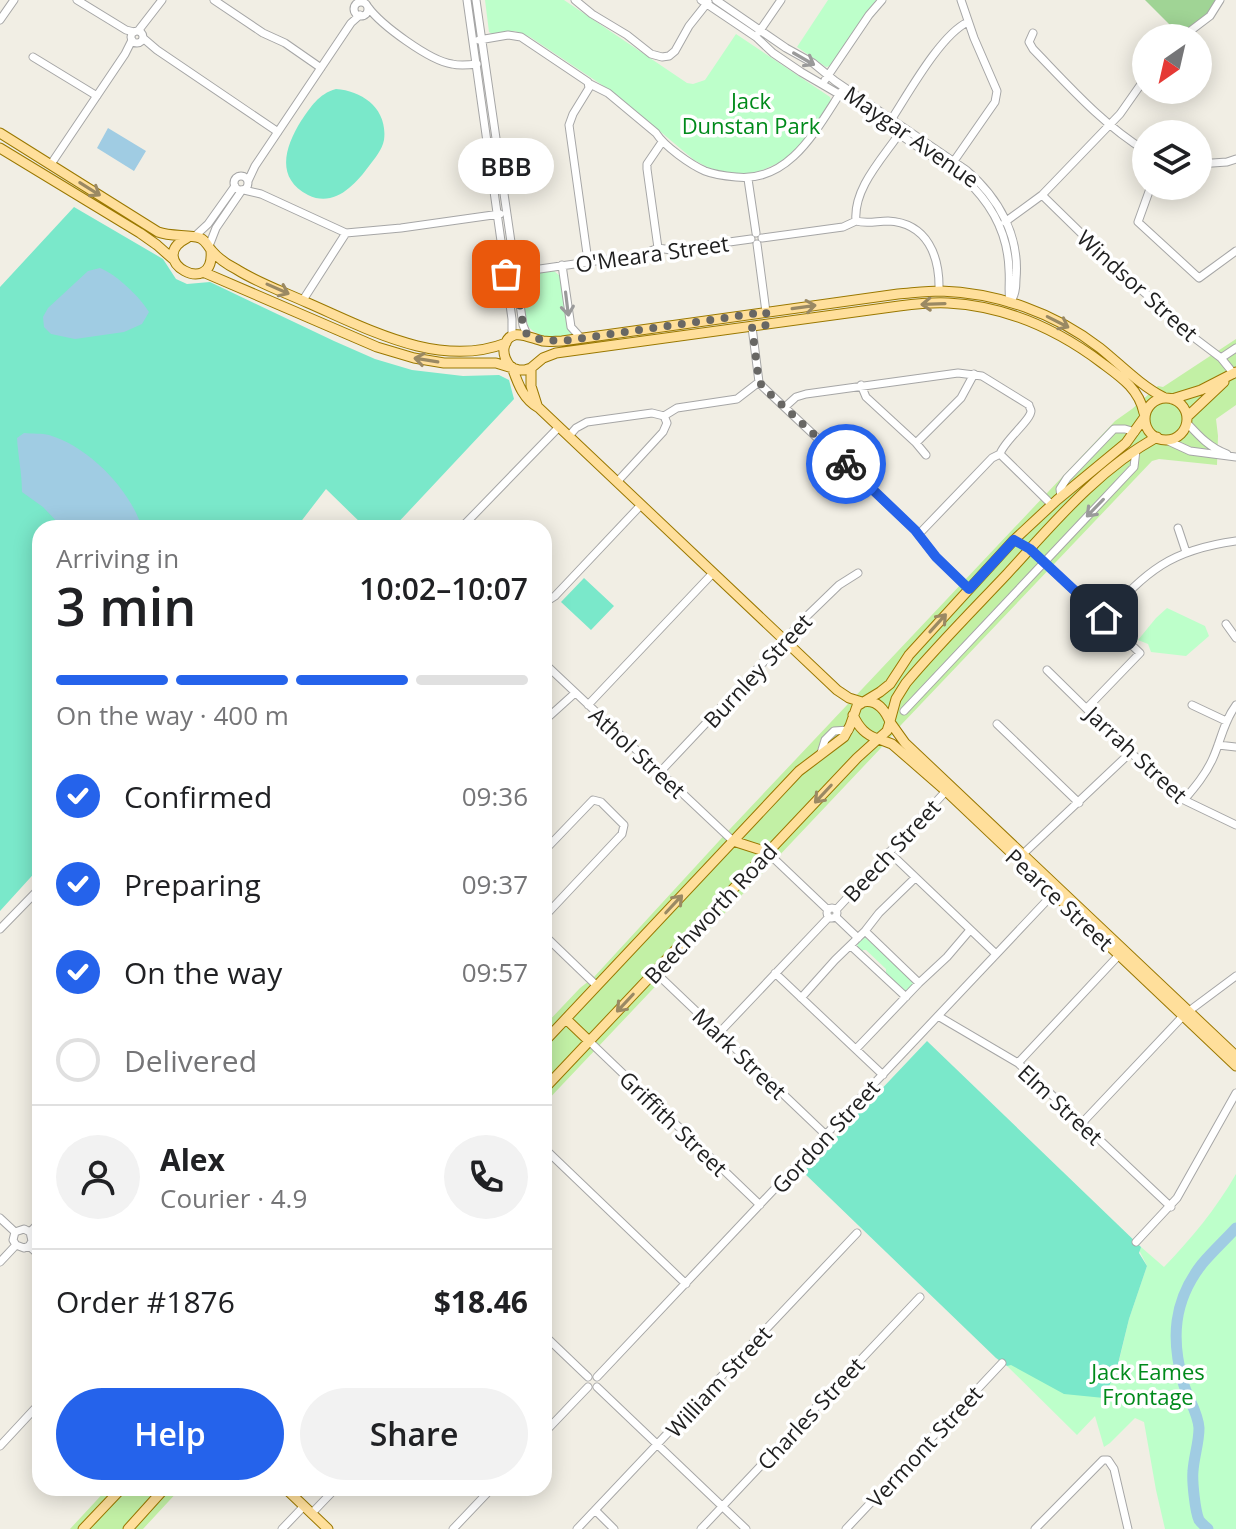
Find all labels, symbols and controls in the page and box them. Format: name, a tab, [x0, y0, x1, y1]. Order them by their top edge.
north arrow	[1132, 24, 1212, 104]
map controls	[1132, 24, 1212, 200]
one-way arrow	[792, 51, 815, 67]
street label: Maygar Avenue	[838, 78, 986, 194]
park label: Jack Dunstan Park	[682, 85, 821, 140]
button: layers	[1132, 120, 1212, 200]
callout: BBB	[458, 138, 554, 194]
text: BBB	[480, 148, 532, 184]
one-way arrow	[78, 182, 101, 198]
street label: Windsor Street	[1071, 223, 1205, 347]
street label: O'Meara Street	[573, 227, 731, 279]
pin	[472, 240, 540, 308]
icon: bag	[484, 252, 528, 296]
one-way arrow	[265, 283, 290, 298]
one-way arrow	[560, 291, 575, 316]
one-way arrow	[920, 296, 947, 311]
one-way arrow	[791, 299, 816, 314]
one-way arrow	[1045, 314, 1069, 330]
one-way arrow	[413, 352, 439, 367]
courier	[806, 424, 886, 504]
icon: bike	[824, 442, 868, 486]
one-way arrow	[1086, 498, 1105, 517]
text: Arriving in	[56, 540, 179, 576]
text: 10:02–10:07	[359, 568, 528, 609]
text: 3 min	[56, 570, 196, 641]
pin	[1070, 584, 1138, 652]
icon: home	[1082, 596, 1126, 640]
street label: Burnley Street	[696, 606, 818, 734]
one-way arrow	[929, 613, 947, 633]
text: On the way · 400 m	[56, 697, 289, 733]
street label: Jarrah Street	[1078, 698, 1195, 809]
street label: Athol Street	[583, 700, 693, 804]
icon: check	[56, 774, 100, 818]
text: Confirmed	[124, 776, 272, 817]
text: 09:36	[462, 778, 528, 814]
one-way arrow	[814, 783, 832, 803]
street label: Beech Street	[836, 792, 946, 908]
street label: Beechworth Road	[637, 836, 783, 990]
street label: Pearce Street	[1000, 841, 1120, 957]
icon: check	[56, 862, 100, 906]
text: Preparing	[124, 864, 261, 905]
text: 09:37	[462, 866, 528, 902]
one-way arrow	[665, 894, 684, 914]
icon: check	[56, 950, 100, 994]
text: On the way	[124, 952, 282, 993]
text: 09:57	[462, 954, 528, 990]
one-way arrow	[615, 993, 634, 1013]
street label: Mark Street	[687, 1001, 794, 1105]
text: Delivered	[124, 1040, 257, 1081]
street label: Elm Street	[1012, 1057, 1110, 1151]
street label: Griffith Street	[613, 1064, 735, 1182]
street label: Gordon Street	[764, 1072, 886, 1199]
button: person	[56, 1135, 140, 1219]
button: phone	[444, 1135, 528, 1219]
text: Alex	[160, 1139, 225, 1180]
text: Courier · 4.9	[160, 1180, 307, 1216]
text: Order #1876	[56, 1281, 235, 1322]
text: $18.46	[434, 1281, 528, 1322]
street label: William Street	[659, 1319, 778, 1443]
street label: Charles Street	[750, 1350, 870, 1476]
park label: Jack Eames Frontage	[1089, 1356, 1205, 1411]
street label: Vermont Street	[860, 1378, 988, 1513]
button: Help	[56, 1388, 284, 1480]
button: Share	[300, 1388, 528, 1480]

